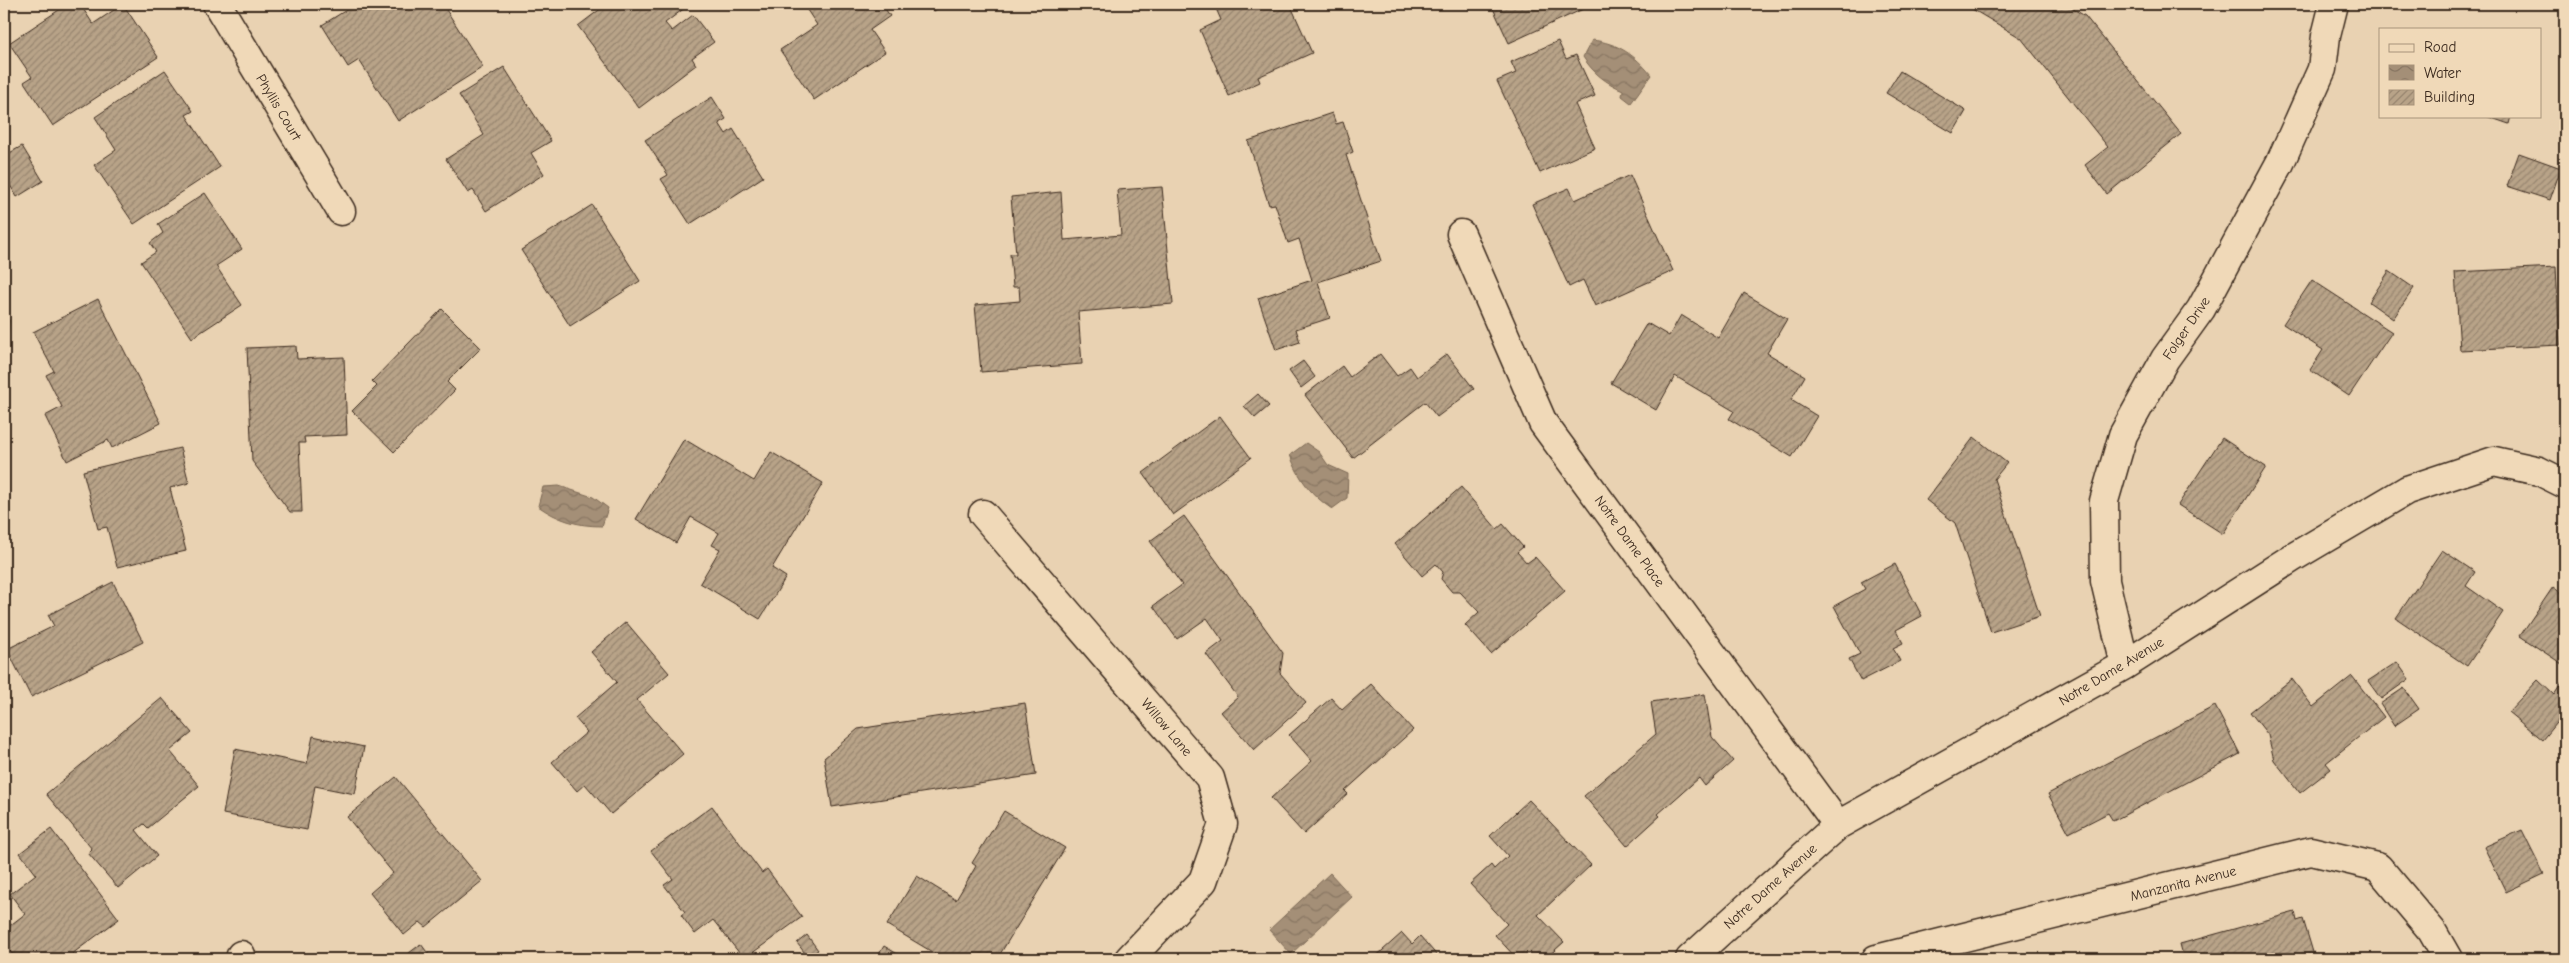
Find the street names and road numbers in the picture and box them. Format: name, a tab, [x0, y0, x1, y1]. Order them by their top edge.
street label: Phyllis Court	[252, 71, 305, 144]
street label: Folger Drive	[2159, 293, 2214, 363]
street label: Notre Dame Place	[1591, 492, 1668, 590]
street label: Notre Dame Avenue	[2056, 633, 2167, 709]
street label: Willow Lane	[1137, 695, 1196, 760]
street label: Notre Dame Avenue	[1720, 840, 1820, 933]
street label: Manzanita Avenue	[2128, 862, 2238, 905]

